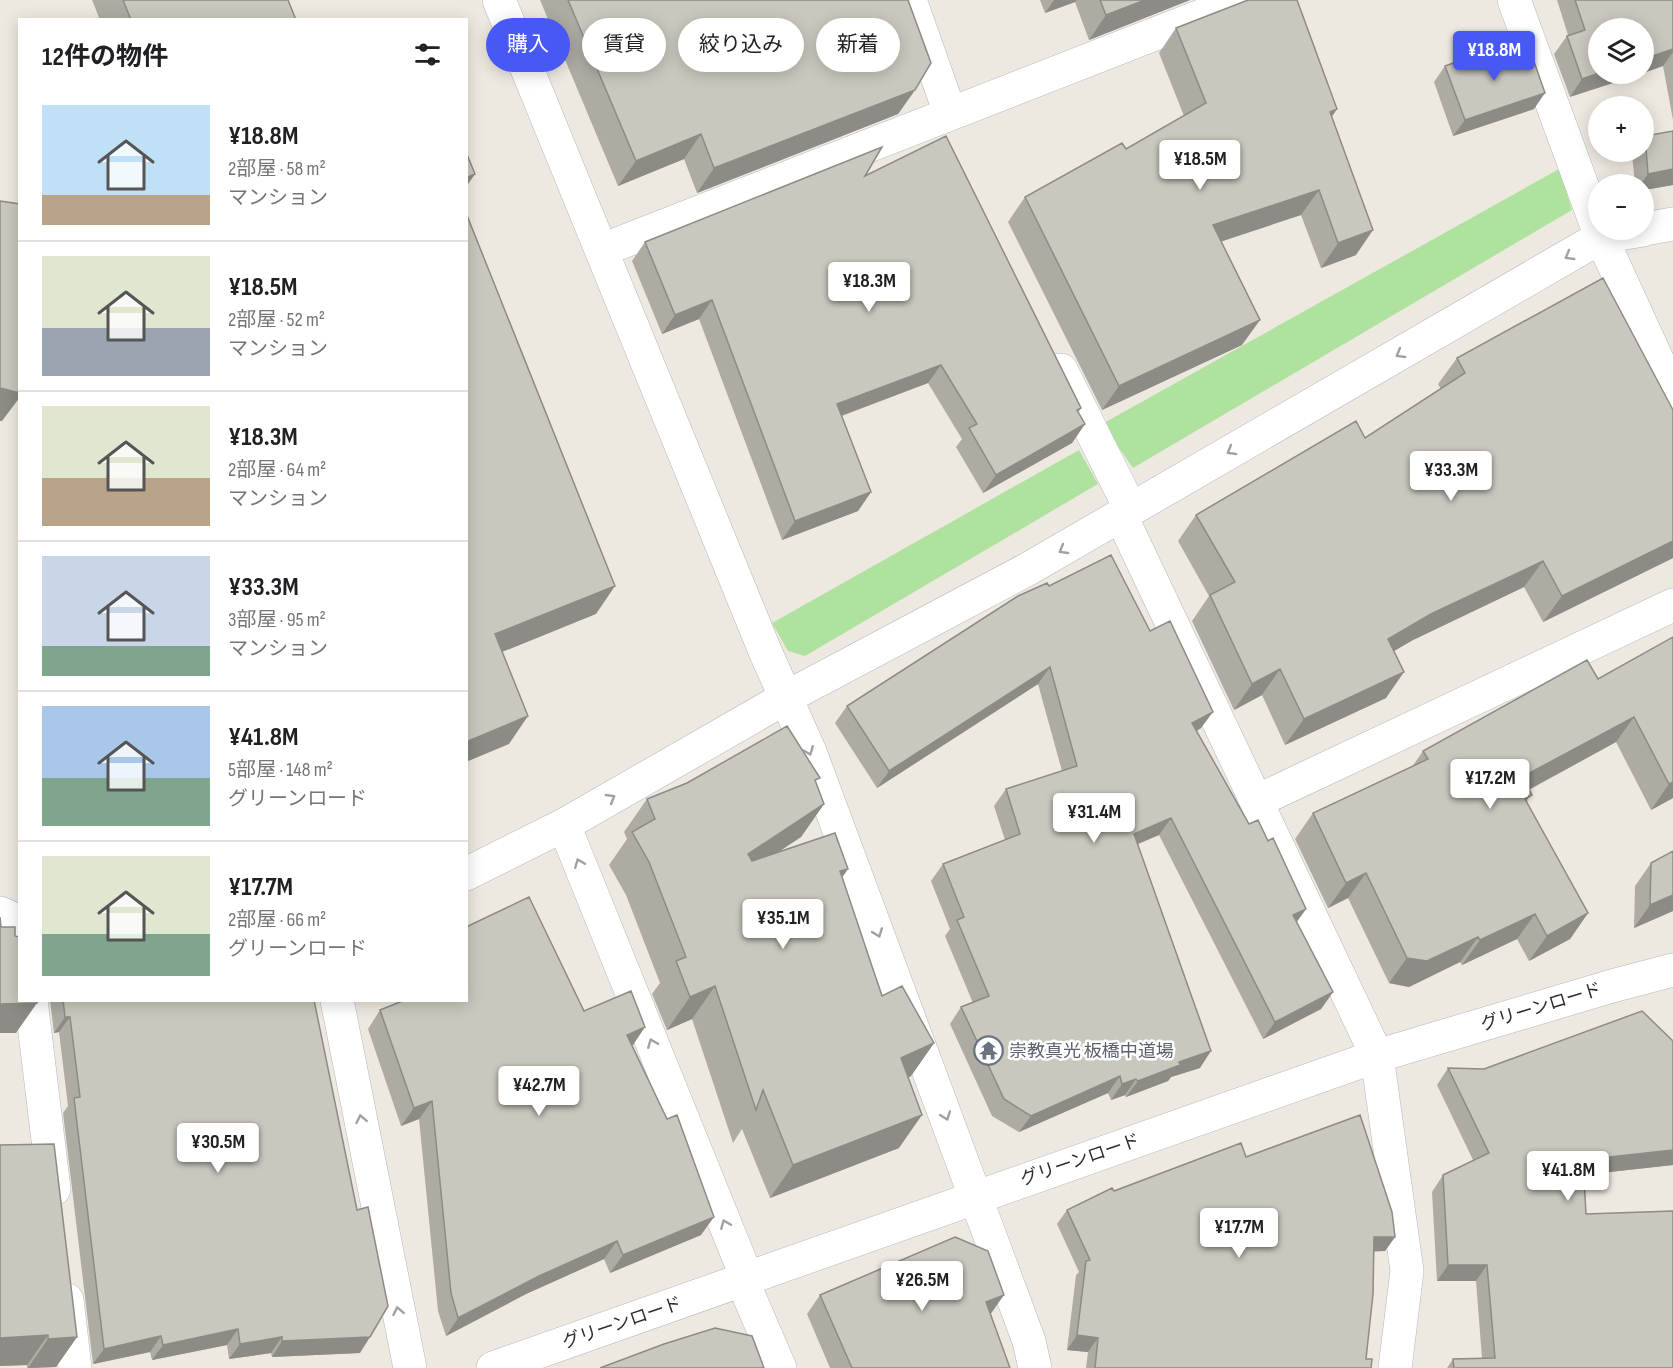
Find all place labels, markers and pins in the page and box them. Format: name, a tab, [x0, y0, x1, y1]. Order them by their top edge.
pin: ¥18.8M	[1445, 31, 1543, 82]
pin: ¥18.5M	[1151, 140, 1249, 191]
pin: ¥18.3M	[820, 262, 918, 313]
pin: ¥33.3M	[1402, 451, 1500, 502]
pin: ¥17.2M	[1441, 759, 1539, 810]
pin: ¥31.4M	[1045, 793, 1143, 844]
pin: ¥35.1M	[734, 899, 832, 950]
temple icon: 崇教真光 板橋中道場	[972, 1035, 1004, 1067]
place label: 崇教真光 板橋中道場	[1009, 1041, 1174, 1062]
pin: ¥42.7M	[490, 1066, 588, 1117]
pin: ¥30.5M	[169, 1123, 267, 1174]
pin: ¥41.8M	[1519, 1151, 1617, 1202]
pin: ¥17.7M	[1190, 1208, 1288, 1259]
pin: ¥26.5M	[873, 1261, 971, 1312]

